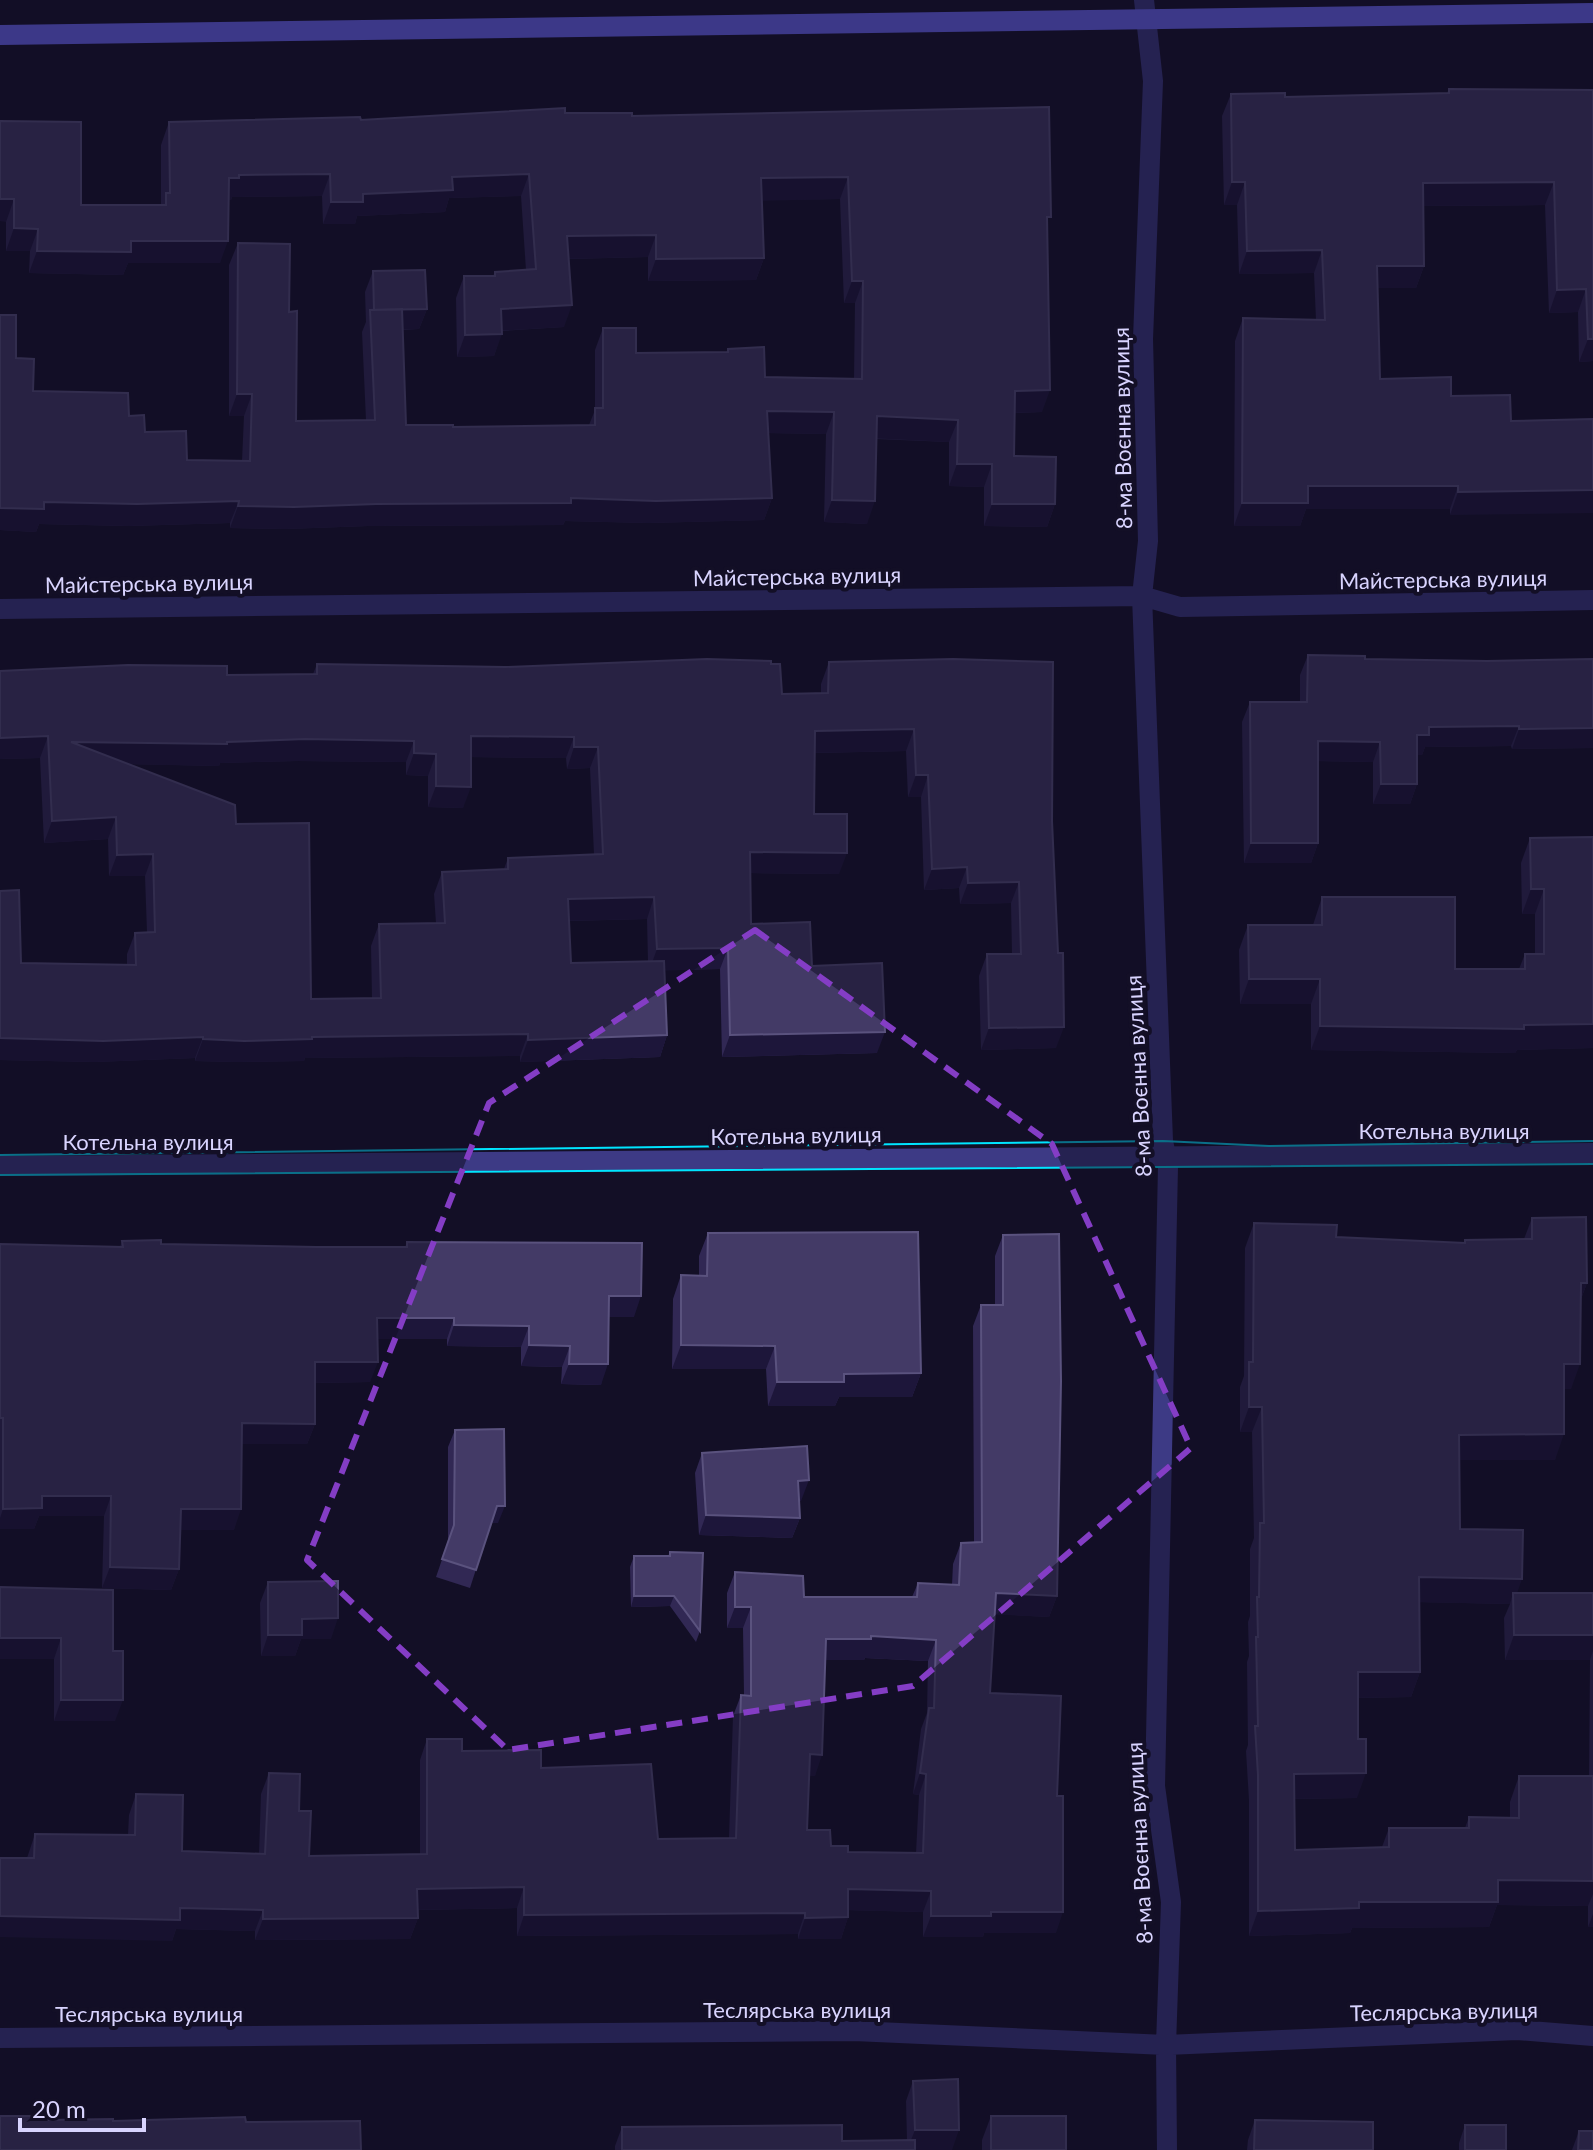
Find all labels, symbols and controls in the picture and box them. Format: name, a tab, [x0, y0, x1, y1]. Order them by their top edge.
street label: 8-ма Воєнна вулиця	[1107, 327, 1137, 529]
street label: Майстерська вулиця	[693, 561, 901, 591]
street label: Майстерська вулиця	[1339, 564, 1547, 594]
street label: Майстерська вулиця	[45, 568, 253, 598]
street label: 8-ма Воєнна вулиця	[1119, 974, 1157, 1178]
street label: Котельна вулиця	[1358, 1117, 1530, 1144]
street label: Котельна вулиця	[710, 1120, 882, 1150]
street label: Котельна вулиця	[62, 1128, 234, 1155]
street label: 8-ма Воєнна вулиця	[1120, 1741, 1158, 1945]
street label: Теслярська вулиця	[703, 1996, 891, 2023]
street label: Теслярська вулиця	[1350, 1996, 1538, 2026]
street label: Теслярська вулиця	[55, 2000, 243, 2027]
scale bar	[20, 2082, 144, 2132]
text: 20 m	[32, 2094, 86, 2123]

